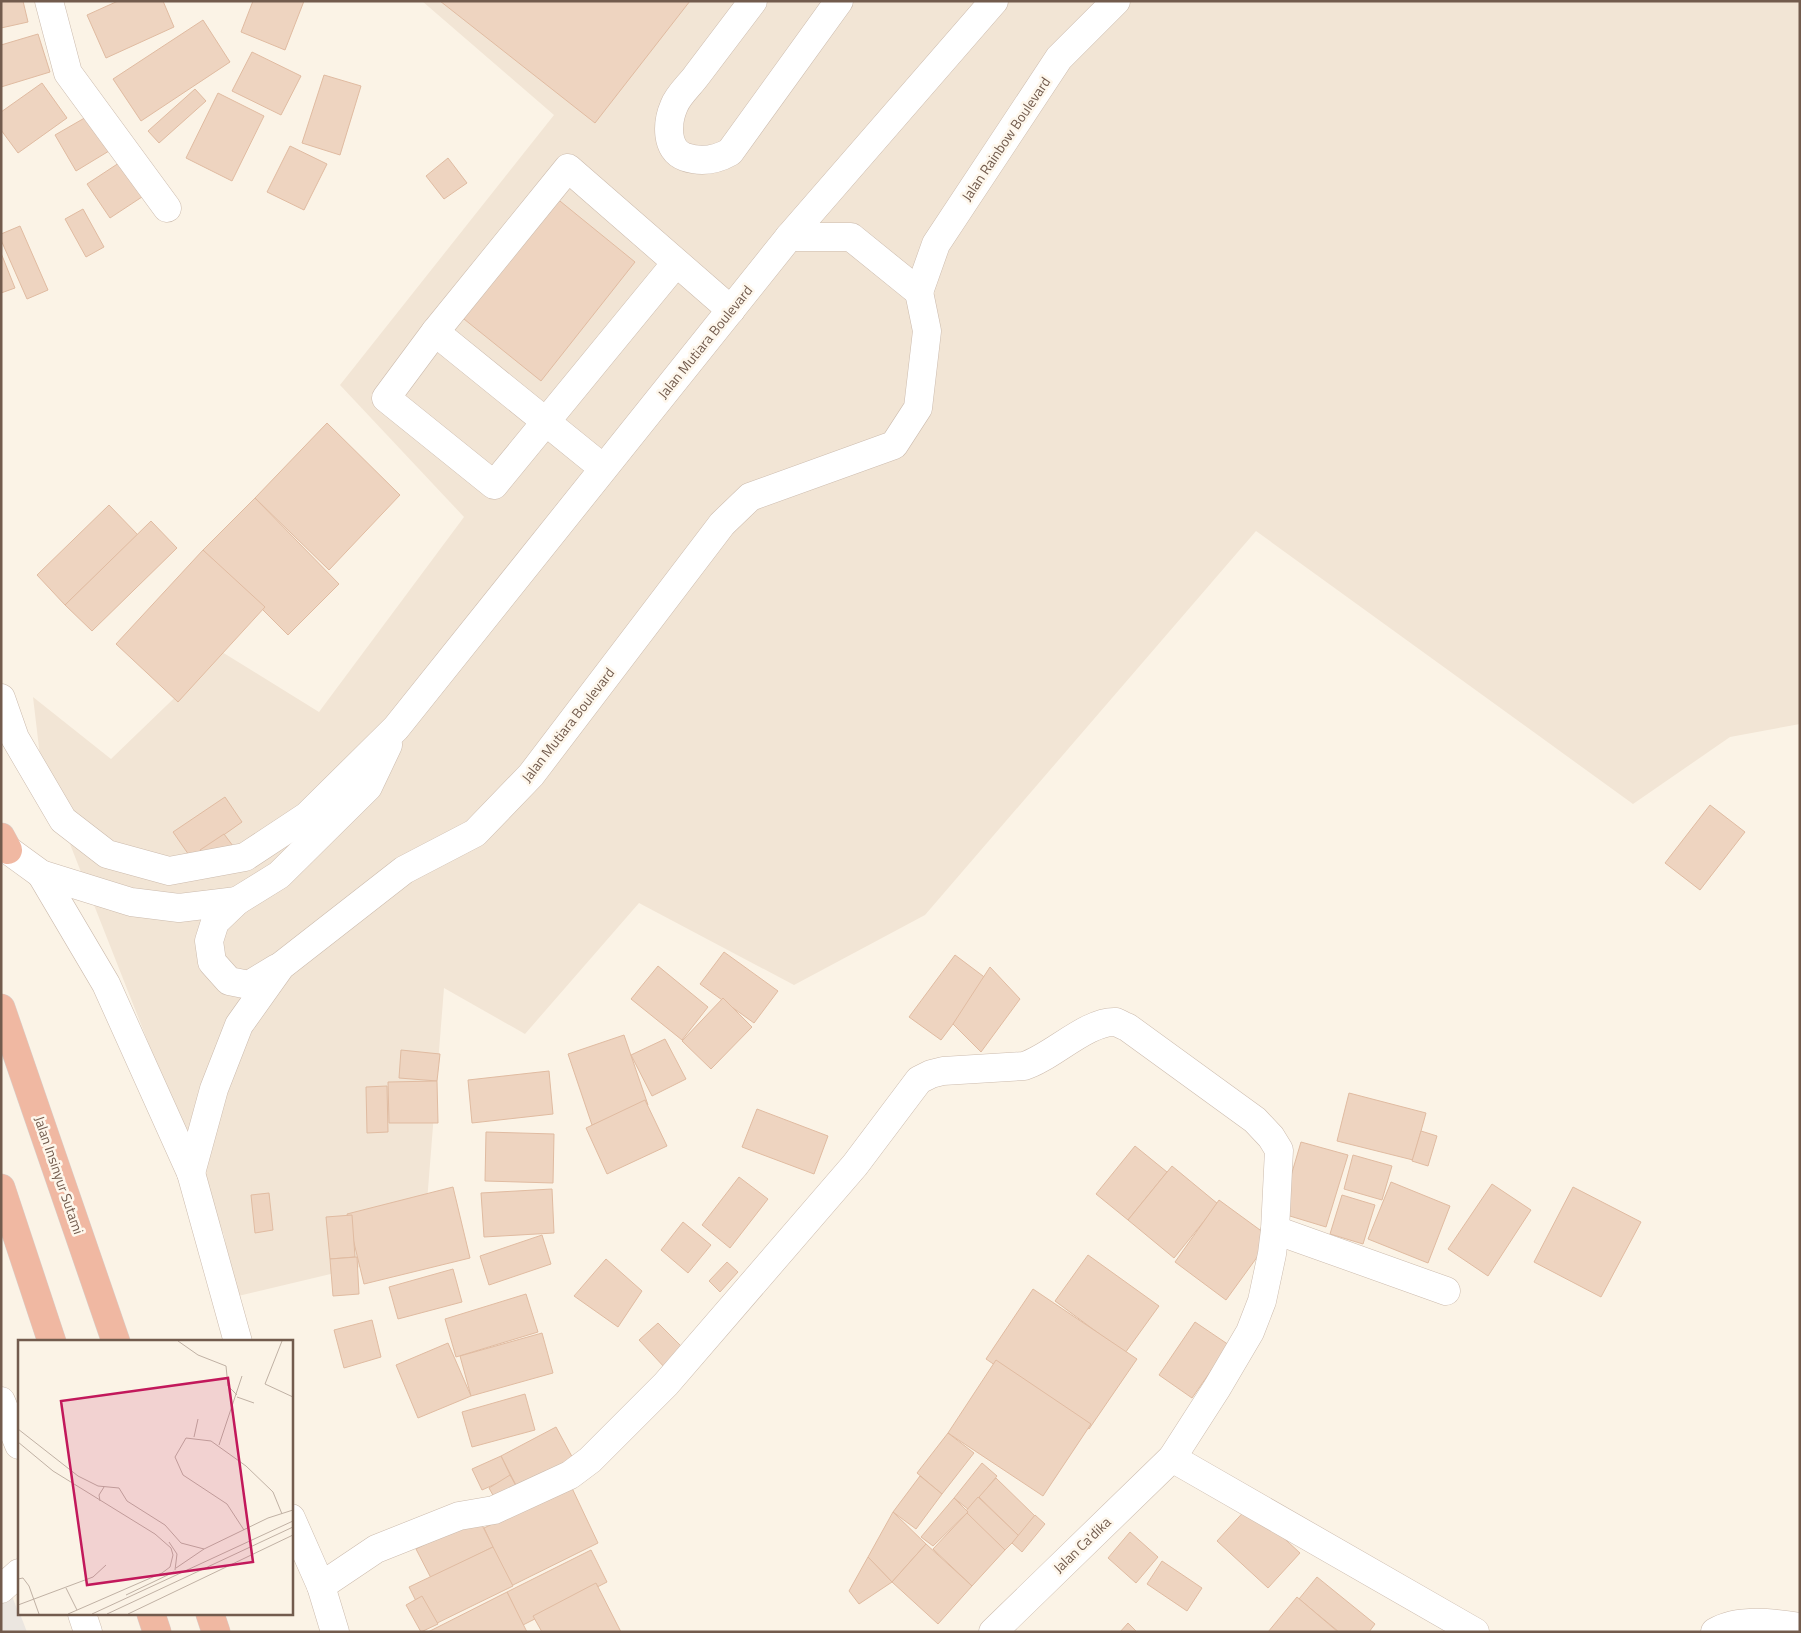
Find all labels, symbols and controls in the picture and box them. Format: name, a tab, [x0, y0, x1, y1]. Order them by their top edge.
street label: Jalan Rainbow Boulevard	[956, 72, 1055, 205]
street label: Jalan Mutiara Boulevard	[652, 281, 757, 403]
street label: Jalan Mutiara Boulevard	[516, 663, 619, 786]
street label: Jalan Insinyur Sutami	[29, 1113, 90, 1237]
inset map	[18, 1340, 292, 1616]
street label: Jalan Ca'dika	[1048, 1512, 1115, 1578]

